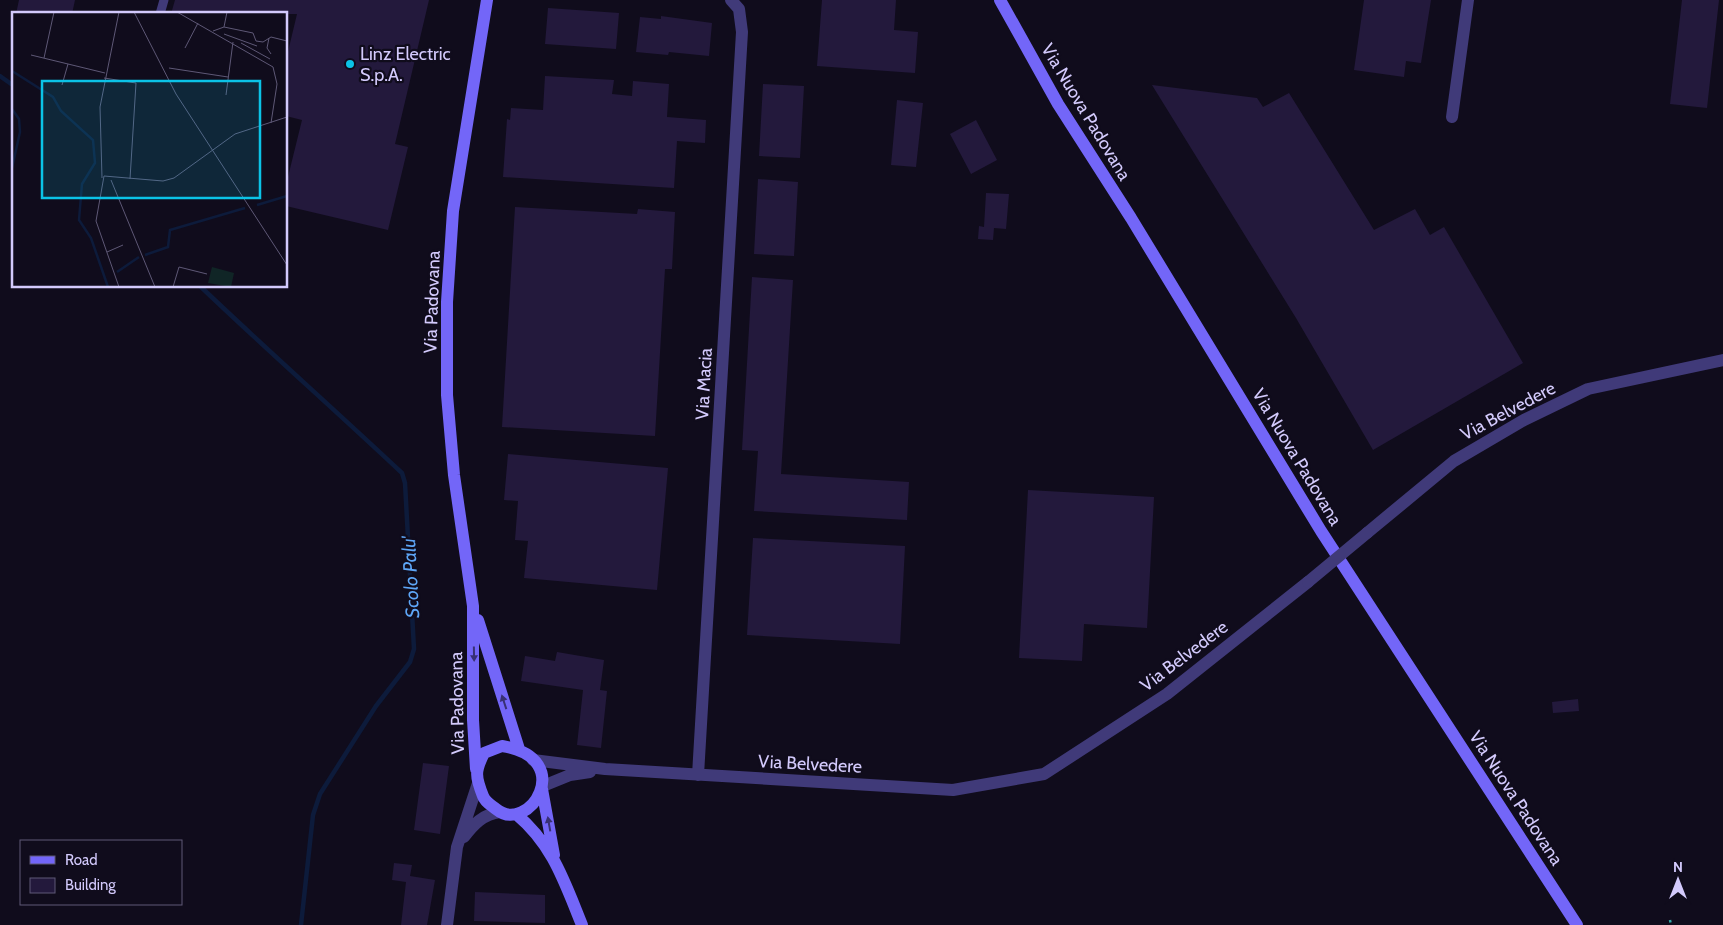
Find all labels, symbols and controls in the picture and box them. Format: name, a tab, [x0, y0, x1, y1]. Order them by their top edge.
inset map	[12, 12, 288, 288]
street label: Via Nuova Padovana	[1036, 40, 1136, 185]
place label: Linz Electric S.p.A.	[360, 43, 451, 86]
marker: Linz Electric S.p.A.	[344, 58, 356, 70]
street label: Via Padovana	[419, 250, 445, 354]
street label: Via Macia	[691, 347, 717, 421]
street label: Via Belvedere	[1457, 377, 1559, 445]
street label: Via Nuova Padovana	[1247, 385, 1347, 530]
water label: Scolo Palu'	[397, 535, 424, 619]
street label: Via Belvedere	[1136, 616, 1232, 696]
one-way arrow	[471, 647, 479, 663]
street label: Via Padovana	[445, 651, 469, 755]
one-way arrow	[500, 694, 508, 709]
street label: Via Nuova Padovana	[1464, 727, 1568, 870]
street label: Via Belvedere	[757, 750, 863, 778]
one-way arrow	[544, 816, 552, 832]
legend	[20, 840, 182, 905]
text: Road	[65, 851, 98, 869]
north arrow	[1653, 855, 1703, 905]
text: N	[1673, 858, 1683, 876]
text: Building	[65, 876, 116, 894]

